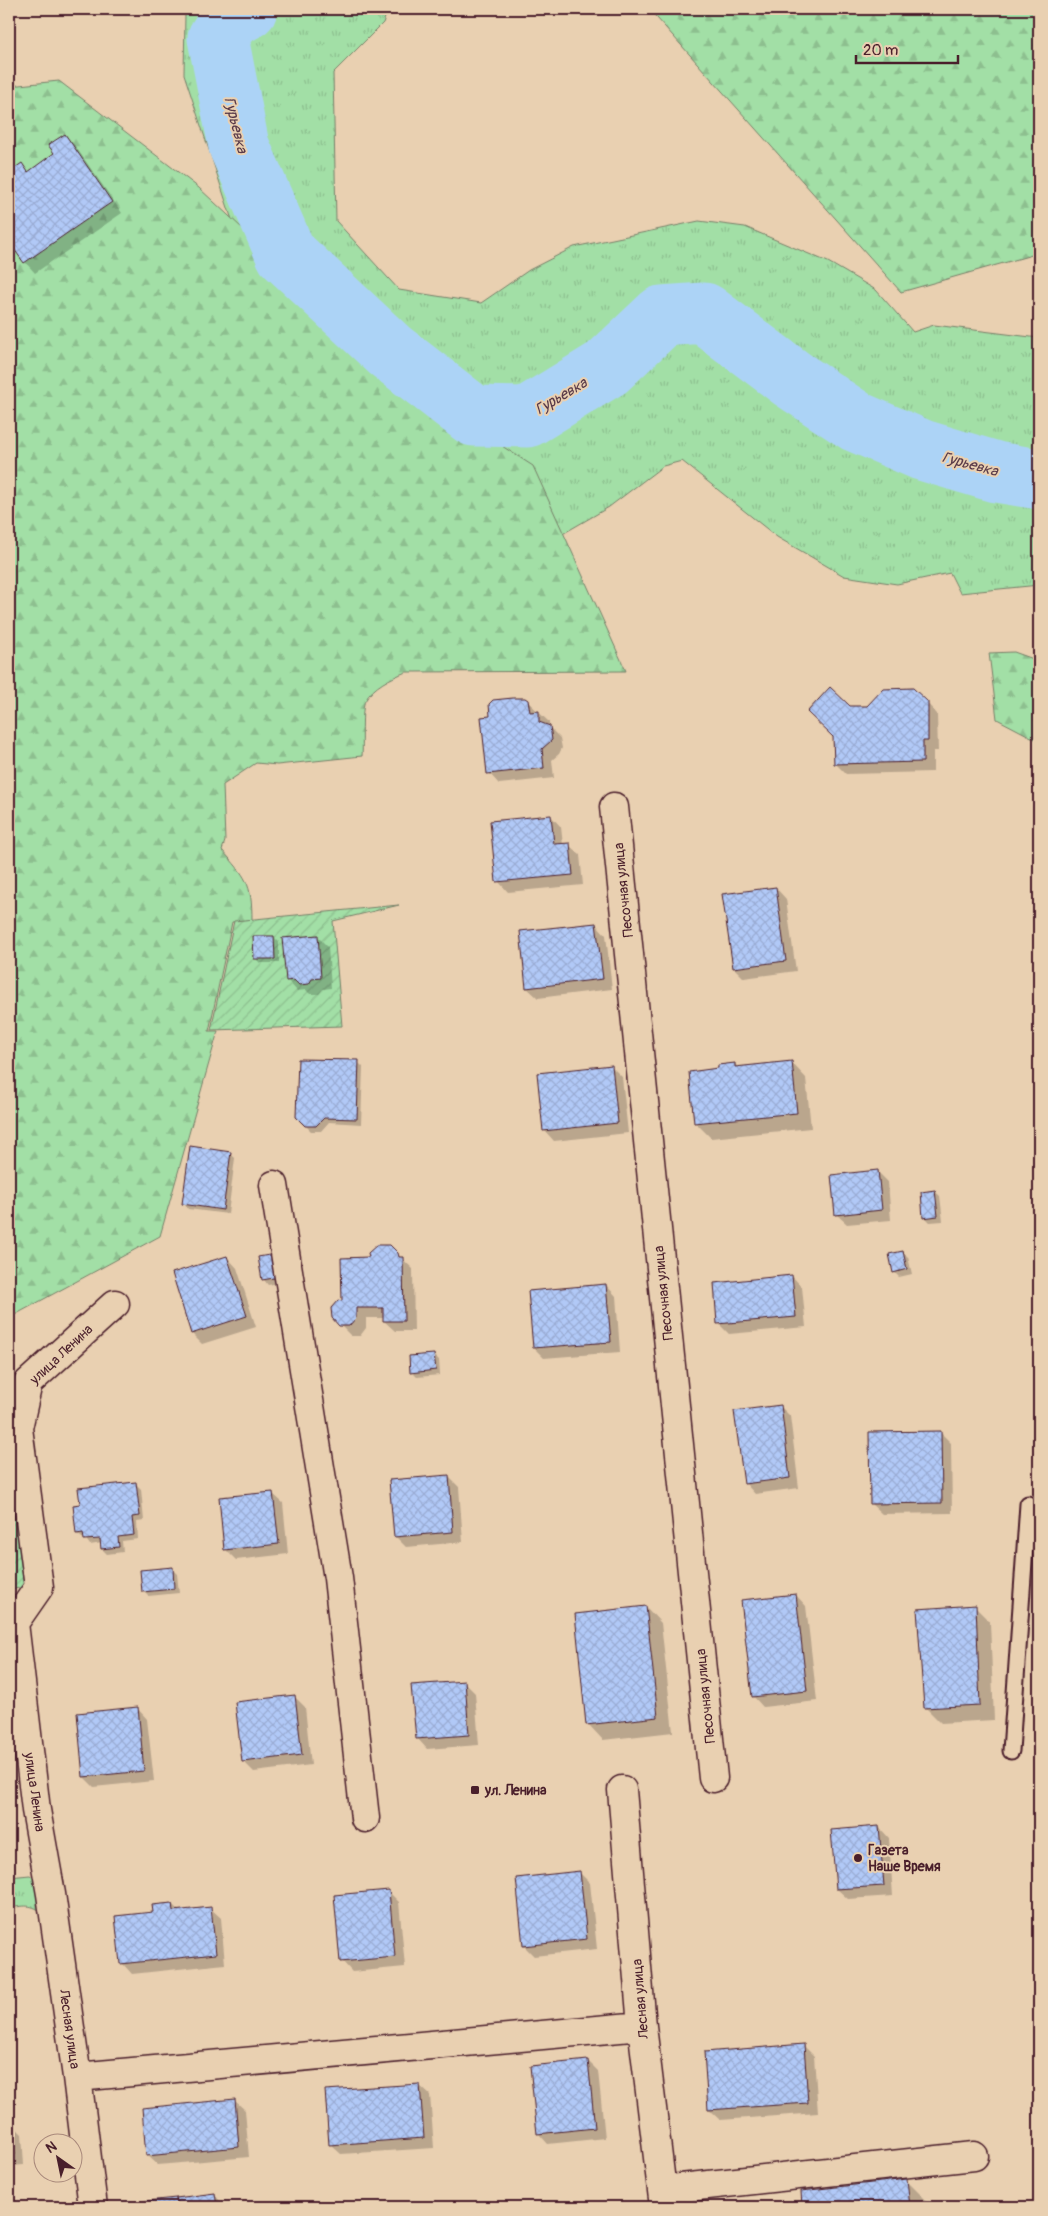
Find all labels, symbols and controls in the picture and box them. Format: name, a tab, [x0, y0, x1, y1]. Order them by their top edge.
scale bar	[856, 32, 958, 64]
text: 20 m	[863, 41, 898, 60]
water label: Гурьевка	[219, 95, 252, 156]
water label: Гурьевка	[532, 373, 591, 419]
water label: Гурьевка	[940, 448, 1001, 481]
street label: Песочная улица	[610, 842, 637, 938]
street label: Песочная улица	[650, 1245, 677, 1341]
street label: улица Ленина	[26, 1321, 96, 1389]
street label: Песочная улица	[692, 1648, 719, 1744]
street label: улица Ленина	[20, 1750, 48, 1833]
place label: ул. Ленина	[484, 1782, 547, 1799]
marker: ул. Ленина	[469, 1784, 481, 1796]
place label: Газета Наше Время	[868, 1842, 941, 1875]
marker: Газета Наше Время	[852, 1852, 864, 1864]
street label: Лесная улица	[629, 1958, 653, 2041]
street label: Лесная улица	[55, 1987, 84, 2070]
north arrow	[32, 2134, 82, 2184]
text: N	[43, 2138, 60, 2157]

